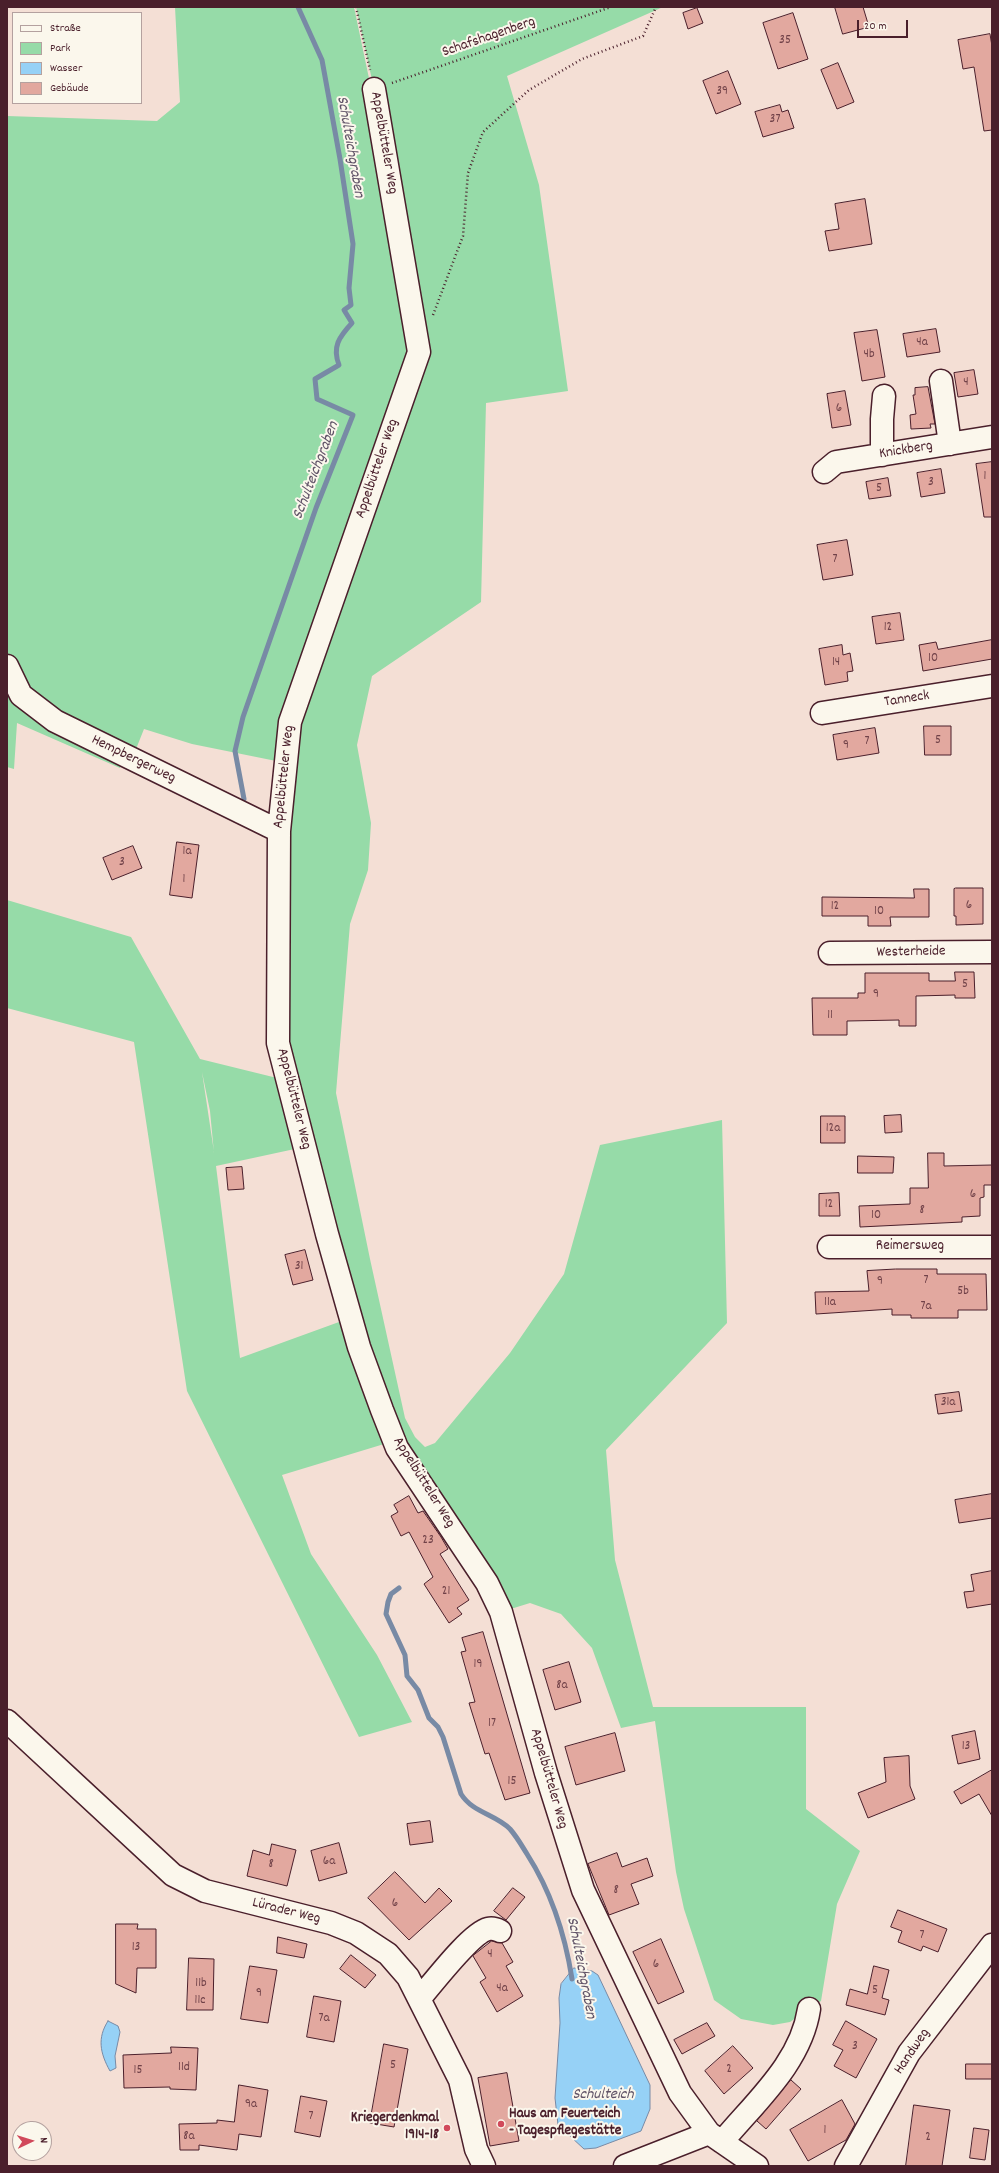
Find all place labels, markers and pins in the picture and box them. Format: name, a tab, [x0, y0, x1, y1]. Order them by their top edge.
place label: Haus am Feuerteich - Tagespflegestätte	[509, 2106, 621, 2141]
place label: Kriegerdenkmal 1914-18	[351, 2110, 439, 2145]
marker: Haus am Feuerteich - Tagespflegestätte	[496, 2119, 506, 2129]
marker: Kriegerdenkmal 1914-18	[442, 2123, 452, 2133]

